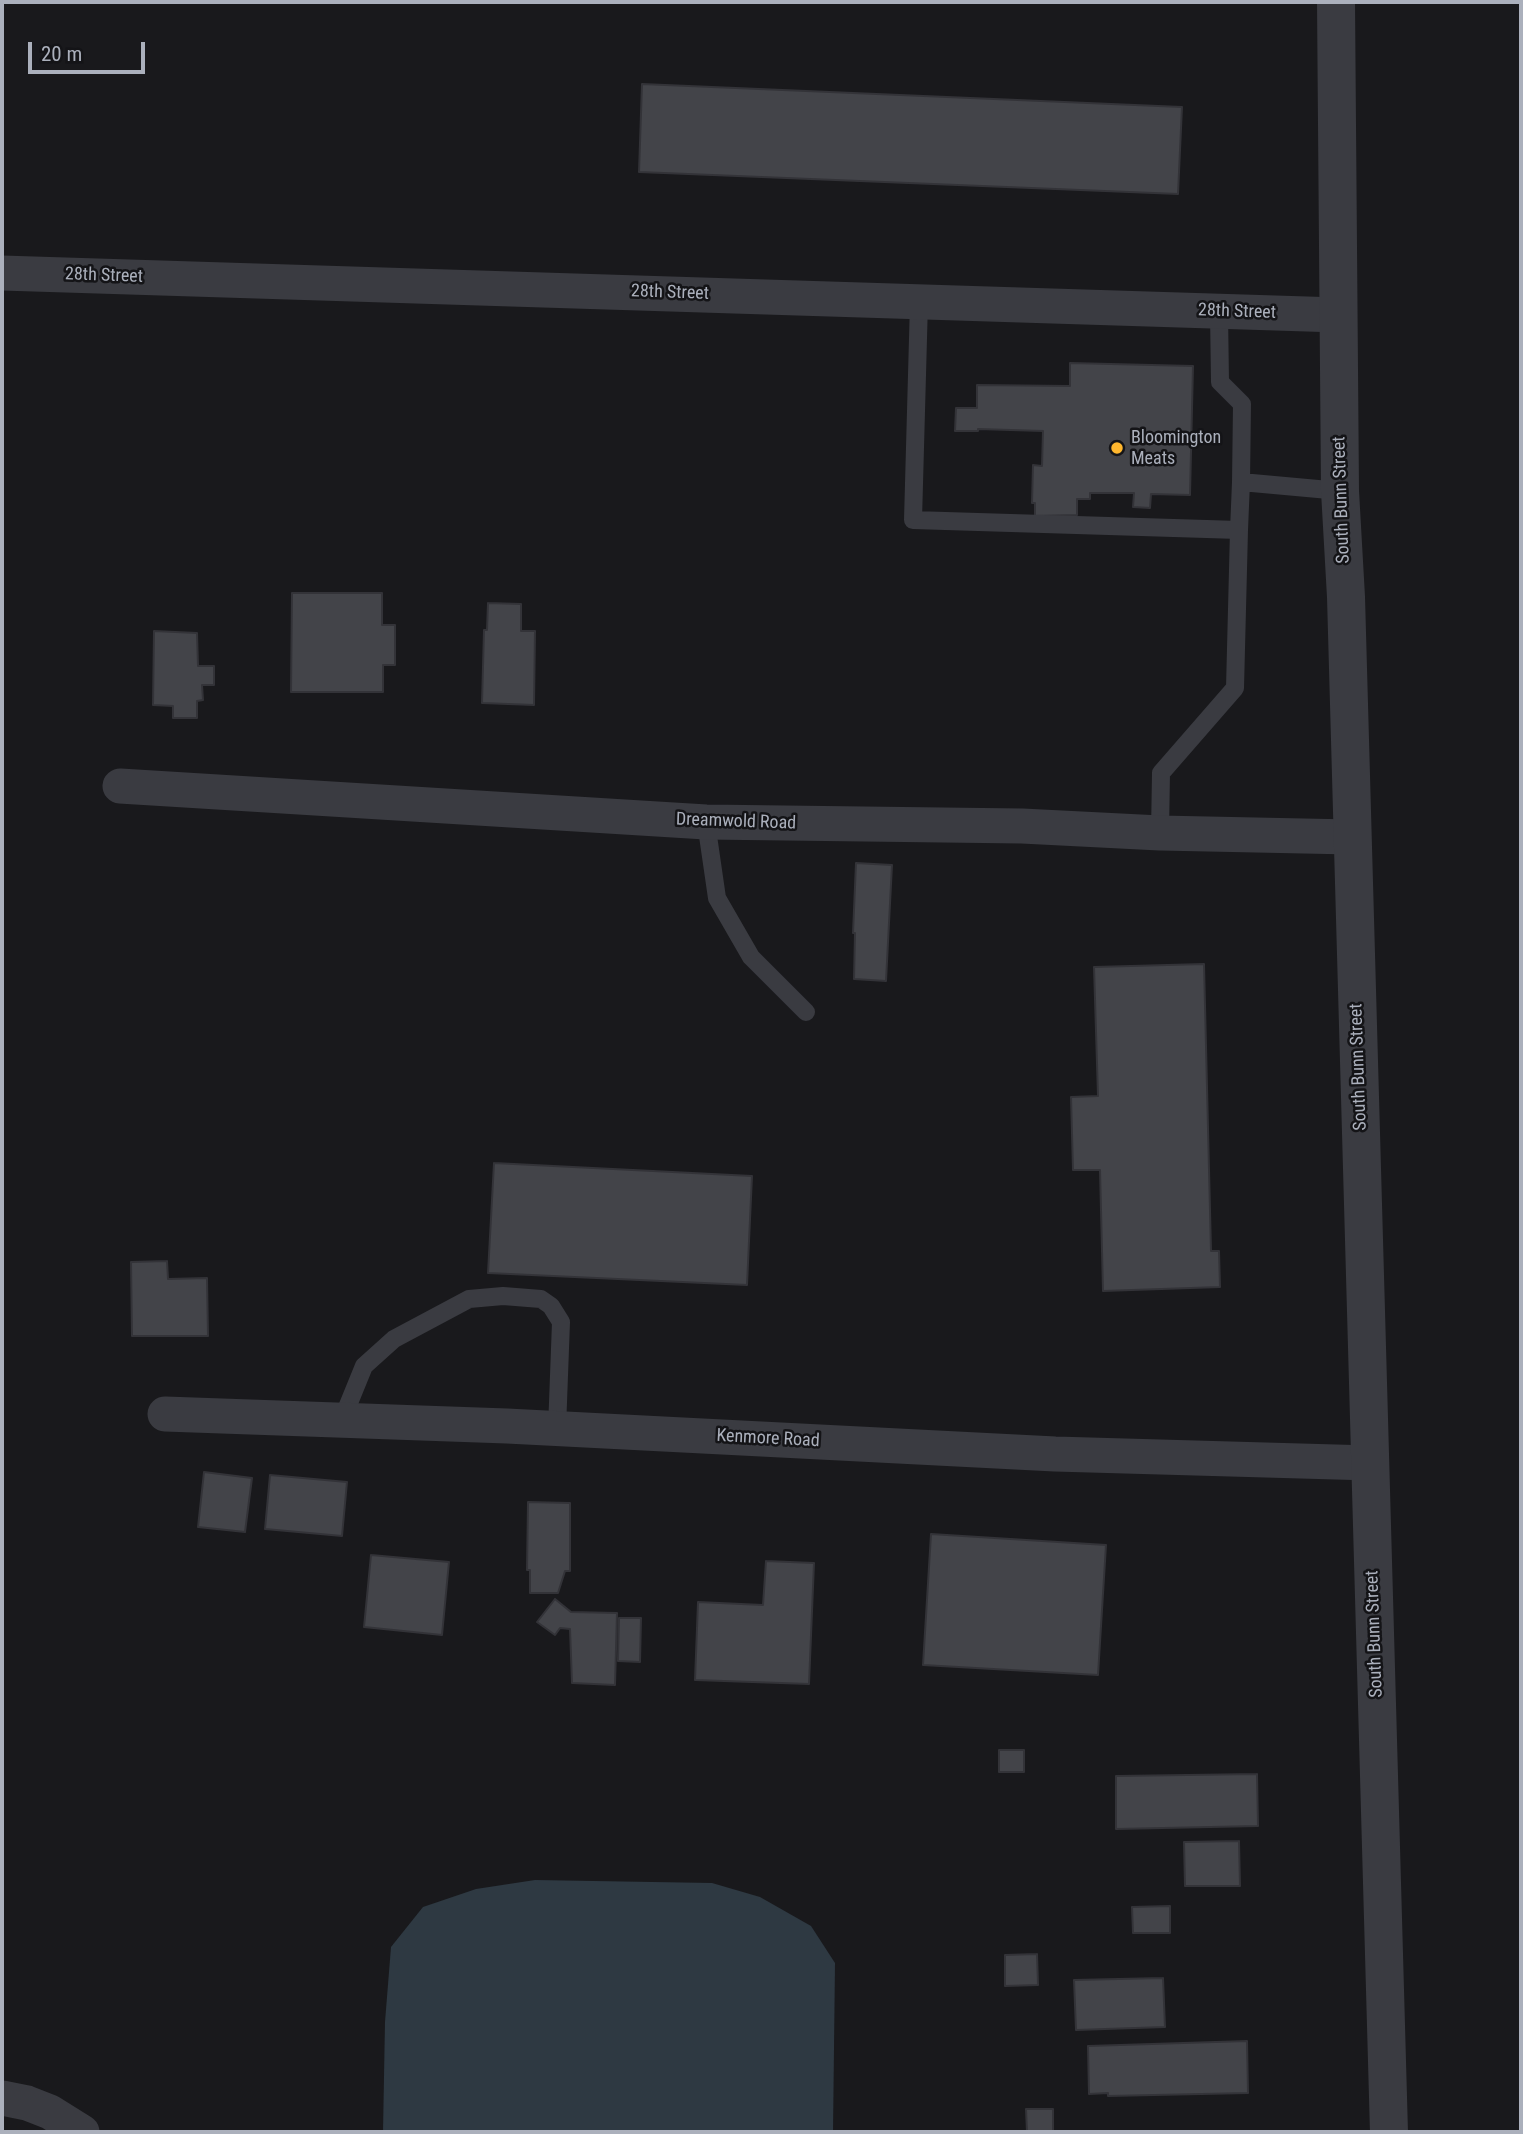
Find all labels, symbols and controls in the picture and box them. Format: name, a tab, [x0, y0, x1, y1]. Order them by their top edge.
scale bar	[32, 28, 149, 72]
text: 20 m	[41, 42, 82, 66]
street label: 28th Street	[65, 264, 143, 288]
street label: 28th Street	[631, 281, 709, 305]
street label: 28th Street	[1198, 300, 1276, 324]
place label: Bloomington Meats	[1131, 427, 1221, 470]
street label: South Bunn Street	[1329, 436, 1355, 564]
marker: Bloomington Meats	[1109, 440, 1125, 456]
street label: Dreamwold Road	[676, 809, 796, 835]
street label: South Bunn Street	[1346, 1003, 1372, 1131]
street label: Kenmore Road	[716, 1426, 820, 1452]
street label: South Bunn Street	[1362, 1570, 1388, 1698]

